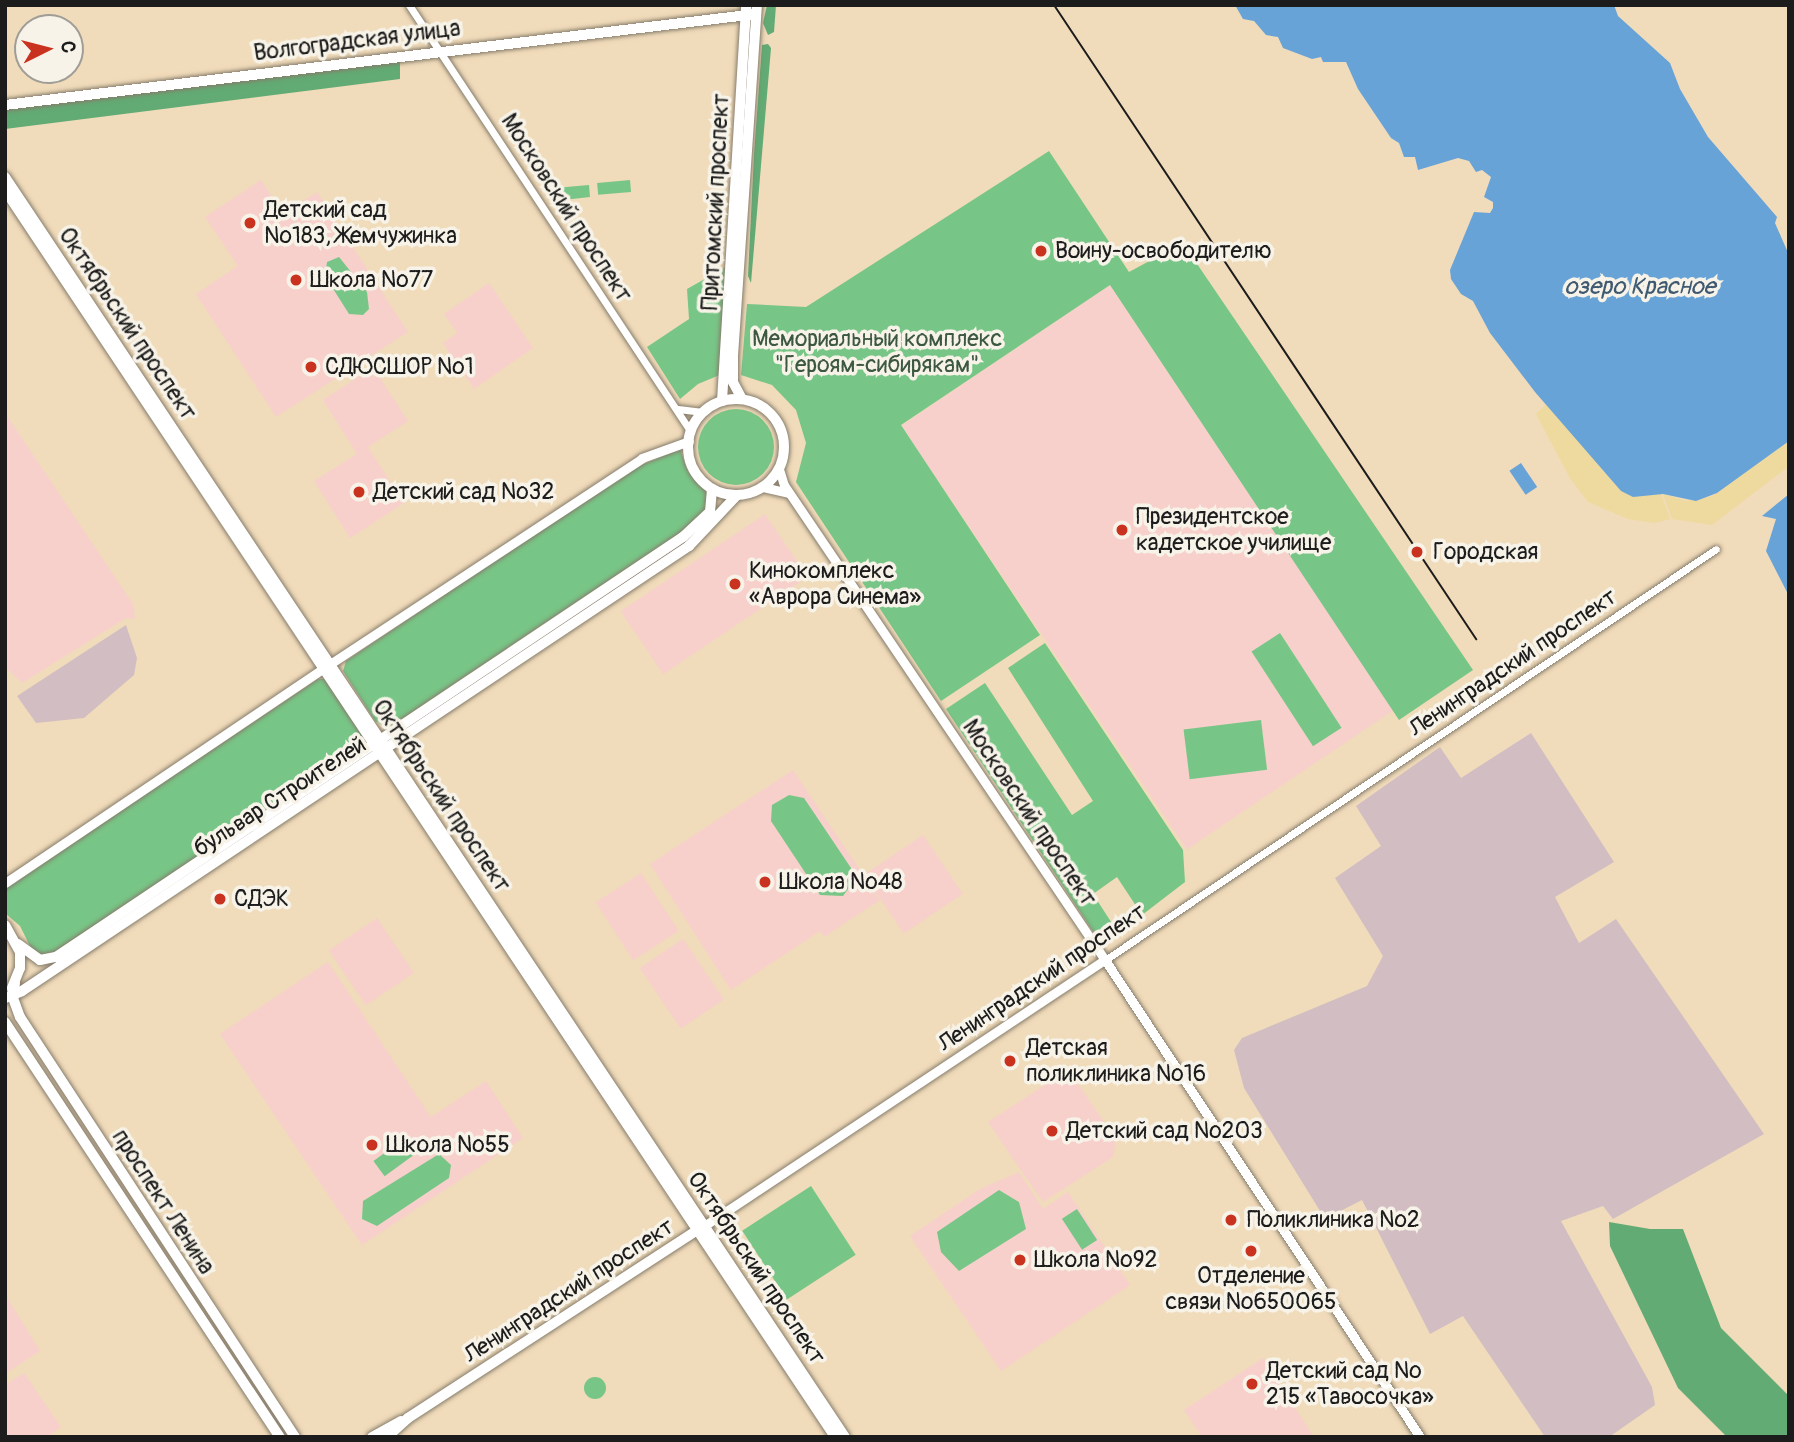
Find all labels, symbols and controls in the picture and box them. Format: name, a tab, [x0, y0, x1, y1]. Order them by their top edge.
north arrow	[14, 14, 84, 84]
street label: Волгоградская улица	[252, 15, 462, 67]
text: С	[55, 40, 80, 54]
street label: Притомский проспект	[697, 93, 735, 311]
street label: Московский проспект	[495, 109, 637, 307]
place label: Детский сад №183, Жемчужинка	[264, 196, 457, 250]
marker: Детский сад №183, Жемчужинка	[242, 215, 258, 231]
street label: Октябрьский проспект	[52, 222, 202, 426]
place label: Воину-освободителю	[1055, 237, 1272, 265]
marker: Воину-освободителю	[1033, 243, 1049, 259]
place label: Школа №77	[310, 266, 433, 294]
marker: Школа №77	[288, 272, 304, 288]
water label: озеро Красное	[1565, 273, 1715, 301]
park label: Мемориальный комплекс "Героям-сибирякам"	[752, 325, 1002, 379]
place label: СДЮСШОР №1	[325, 353, 474, 381]
marker: СДЮСШОР №1	[303, 359, 319, 375]
place label: Детский сад №32	[373, 478, 554, 506]
marker: Детский сад №32	[351, 484, 367, 500]
place label: Президентское кадетское училище	[1136, 503, 1331, 557]
marker: Президентское кадетское училище	[1114, 522, 1130, 538]
place label: Городская	[1433, 538, 1538, 566]
marker: Городская	[1407, 542, 1427, 562]
place label: Кинокомплекс «Аврора Синема»	[749, 557, 921, 611]
marker: Кинокомплекс «Аврора Синема»	[727, 576, 743, 592]
street label: Ленинградский проспект	[1404, 583, 1622, 743]
street label: Октябрьский проспект	[366, 694, 516, 898]
street label: Московский проспект	[956, 715, 1102, 911]
street label: бульвар Строителей	[189, 731, 371, 863]
place label: Школа №48	[779, 868, 903, 896]
marker: Школа №48	[757, 874, 773, 890]
place label: СДЭК	[234, 885, 289, 913]
marker: СДЭК	[212, 891, 228, 907]
street label: Ленинградский проспект	[933, 898, 1151, 1058]
place label: Детская поликлиника №16	[1026, 1034, 1206, 1088]
marker: Детская поликлиника №16	[1000, 1051, 1020, 1071]
place label: Детский сад №203	[1066, 1117, 1263, 1145]
marker: Детский сад №203	[1044, 1123, 1060, 1139]
street label: проспект Ленина	[106, 1124, 220, 1280]
place label: Школа №55	[386, 1131, 510, 1159]
marker: Школа №55	[364, 1137, 380, 1153]
street label: Октябрьский проспект	[681, 1166, 831, 1370]
place label: Поликлиника №2	[1247, 1206, 1420, 1234]
marker: Поликлиника №2	[1221, 1210, 1241, 1230]
street label: Ленинградский проспект	[459, 1213, 679, 1369]
marker: Отделение связи №650065	[1243, 1243, 1259, 1259]
place label: Школа №92	[1034, 1246, 1157, 1274]
marker: Школа №92	[1012, 1252, 1028, 1268]
place label: Отделение связи №650065	[1165, 1262, 1337, 1316]
place label: Детский сад № 215 «Тавосочка»	[1266, 1357, 1434, 1411]
marker: Детский сад № 215 «Тавосочка»	[1244, 1376, 1260, 1392]

